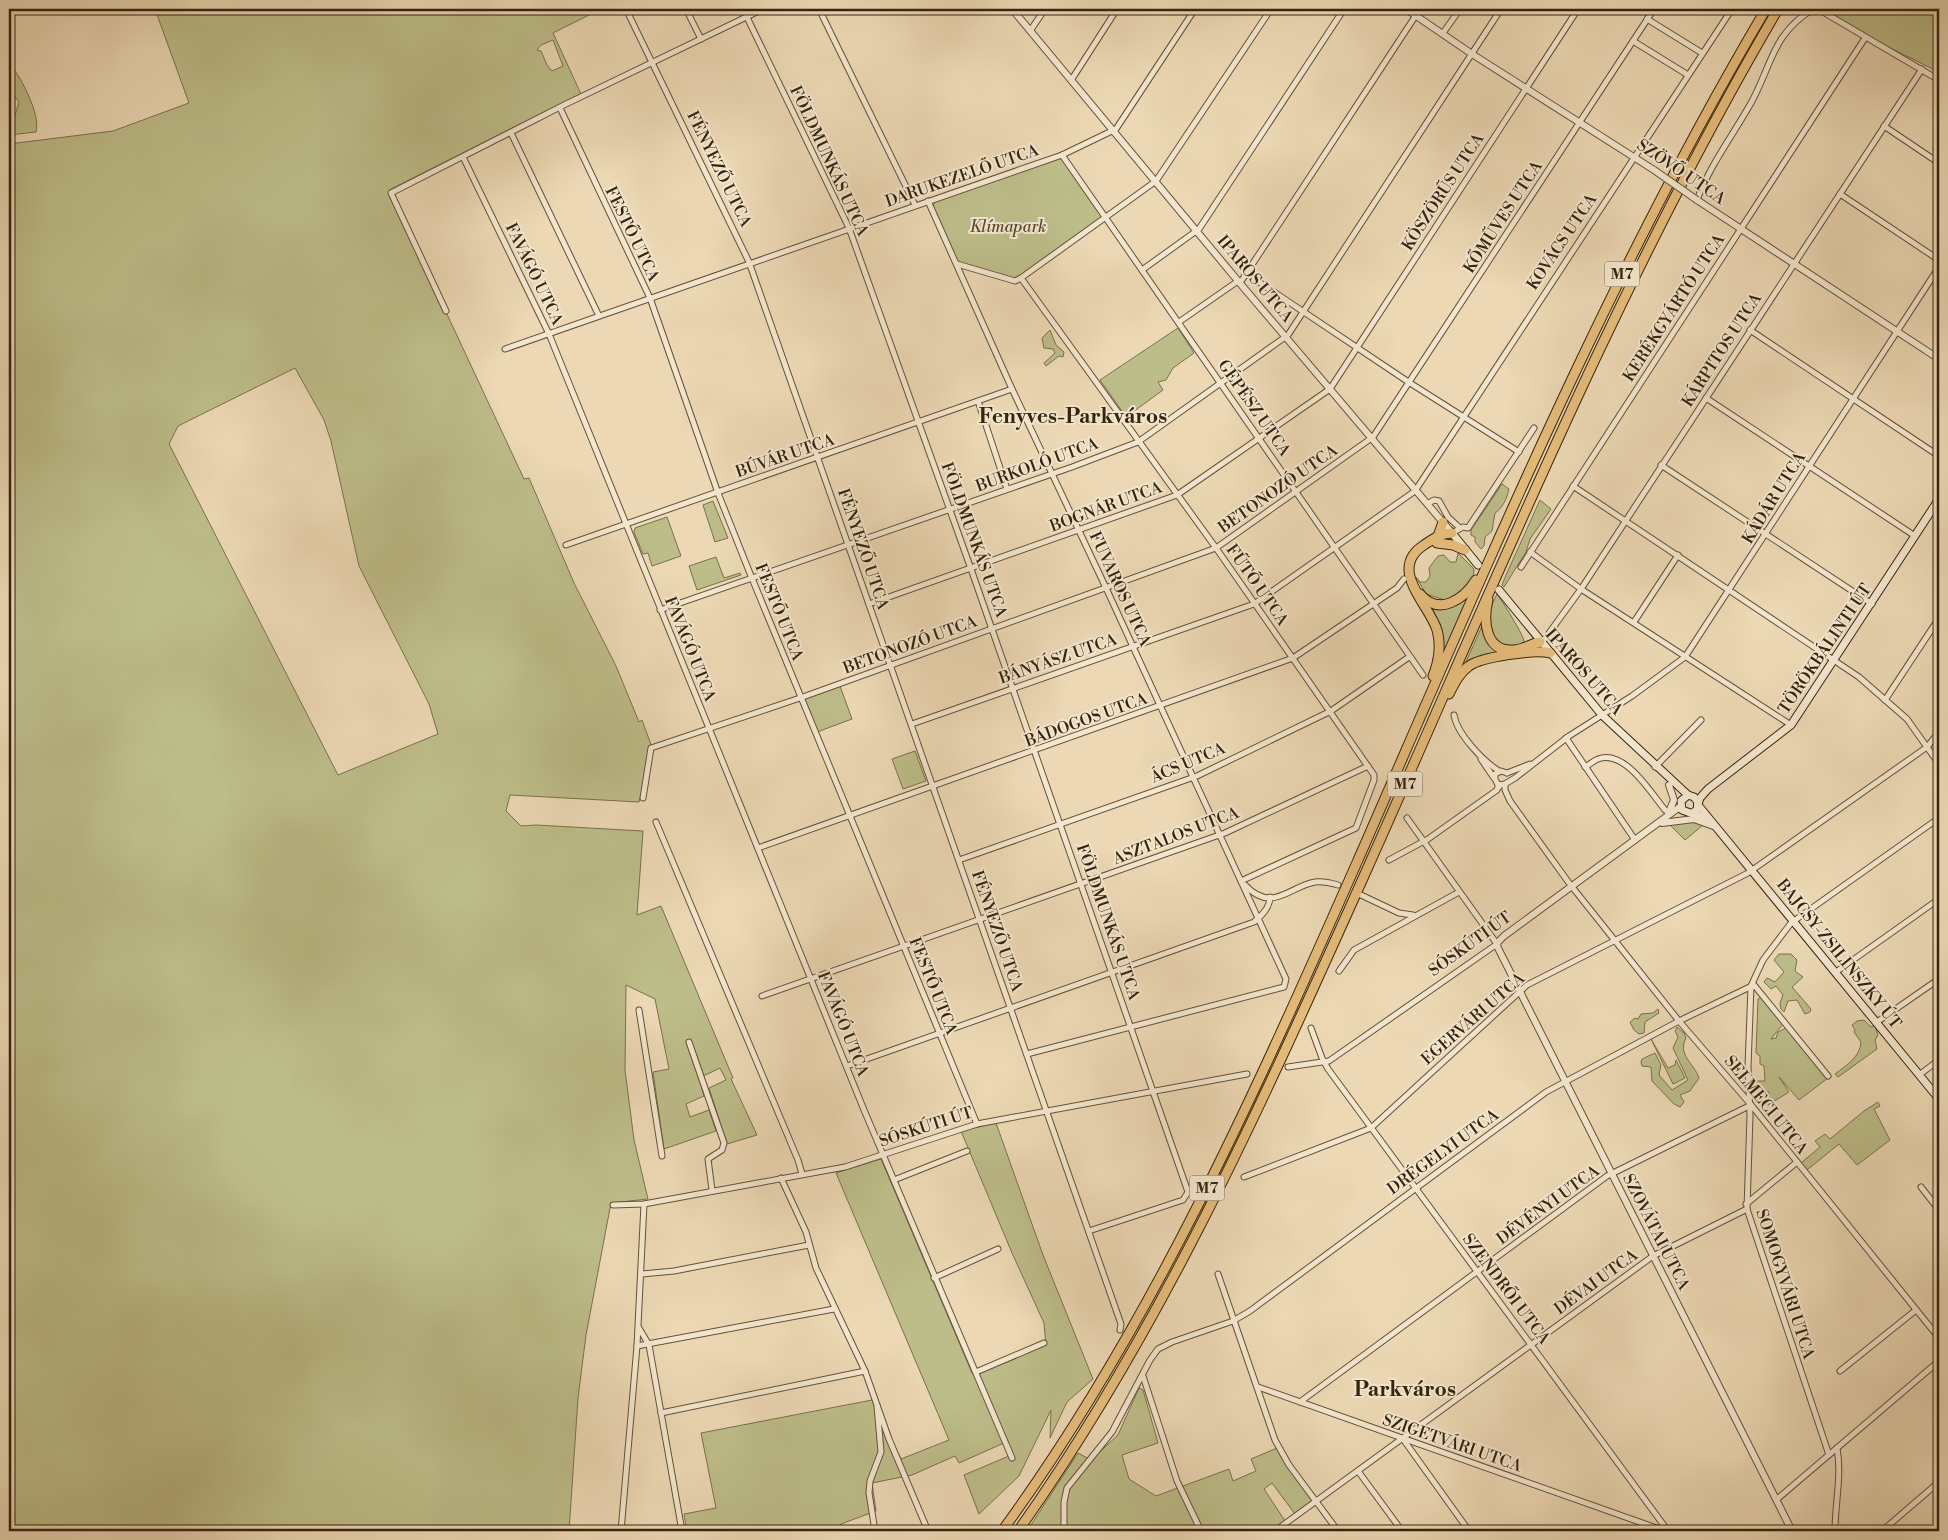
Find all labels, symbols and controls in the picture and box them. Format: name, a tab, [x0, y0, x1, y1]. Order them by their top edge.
street label: FÖLDMUNKÁS UTCA	[785, 82, 875, 240]
street label: FÉNYEZŐ UTCA	[682, 107, 758, 231]
street label: KÖSZÖRŰS UTCA	[1396, 128, 1489, 254]
street label: SZÖVŐ UTCA	[1633, 133, 1731, 210]
street label: DARUKEZELŐ UTCA	[882, 138, 1042, 212]
street label: KŐMŰVES UTCA	[1458, 155, 1547, 277]
street label: FESTŐ UTCA	[600, 182, 666, 286]
street label: KOVÁCS UTCA	[1521, 188, 1602, 294]
park label: Klímapark	[970, 217, 1046, 237]
street label: FAVÁGÓ UTCA	[501, 219, 570, 329]
street label: KERÉKGYÁRTÓ UTCA	[1617, 228, 1730, 386]
street label: IPAROS UTCA	[1213, 231, 1298, 328]
road number: M7	[1604, 262, 1640, 286]
street label: KÁRPITOS UTCA	[1676, 287, 1767, 411]
street label: GÉPÉSZ UTCA	[1213, 355, 1297, 461]
district label: Fenyves-Parkváros	[979, 404, 1167, 430]
street label: BÚVÁR UTCA	[731, 428, 838, 483]
street label: BURKOLÓ UTCA	[971, 431, 1102, 497]
street label: BETONOZÓ UTCA	[1212, 438, 1342, 538]
street label: KÁDÁR UTCA	[1736, 447, 1811, 548]
street label: FÖLDMUNKÁS UTCA	[937, 459, 1014, 621]
street label: BOGNÁR UTCA	[1046, 475, 1166, 537]
street label: FÉNYEZŐ UTCA	[833, 485, 895, 613]
street label: FUVAROS UTCA	[1085, 528, 1156, 650]
street label: FŰTŐ UTCA	[1222, 539, 1295, 630]
street label: FESTŐ UTCA	[750, 560, 810, 665]
street label: TÖRÖKBÁLINTI ÚT	[1772, 579, 1876, 718]
street label: FAVÁGÓ UTCA	[660, 593, 722, 705]
street label: BETONOZÓ UTCA	[839, 609, 981, 679]
street label: IPAROS UTCA	[1541, 625, 1628, 720]
street label: BÁNYÁSZ UTCA	[995, 627, 1121, 689]
street label: BÁDOGOS UTCA	[1020, 686, 1151, 752]
street label: ÁCS UTCA	[1146, 736, 1229, 788]
road number: M7	[1388, 772, 1422, 796]
street label: ASZTALOS UTCA	[1109, 802, 1243, 870]
street label: FÖLDMUNKÁS UTCA	[1072, 841, 1146, 1004]
street label: FÉNYEZŐ UTCA	[967, 867, 1029, 995]
street label: BAJCSY-ZSILINSZKY ÚT	[1772, 873, 1907, 1033]
street label: SÓSKÚTI ÚT	[1423, 906, 1515, 981]
street label: FESTŐ UTCA	[904, 934, 964, 1039]
street label: EGERVÁRI UTCA	[1416, 966, 1530, 1069]
street label: FAVÁGÓ UTCA	[813, 968, 875, 1080]
street label: SELMECI UTCA	[1720, 1051, 1813, 1159]
street label: SÓSKÚTI ÚT	[876, 1101, 976, 1152]
street label: DRÉGELYI UTCA	[1382, 1103, 1503, 1199]
street label: DÉVÉNYI UTCA	[1491, 1159, 1604, 1249]
street label: SZOVÁTAI UTCA	[1618, 1170, 1696, 1294]
road number: M7	[1190, 1176, 1224, 1200]
street label: SOMOGYVÁRI UTCA	[1751, 1206, 1821, 1362]
street label: SZENDRŐI UTCA	[1458, 1229, 1556, 1349]
street label: DÉVAI UTCA	[1549, 1243, 1642, 1319]
district label: Parkváros	[1354, 1377, 1456, 1403]
street label: SZIGETVÁRI UTCA	[1380, 1408, 1526, 1477]

